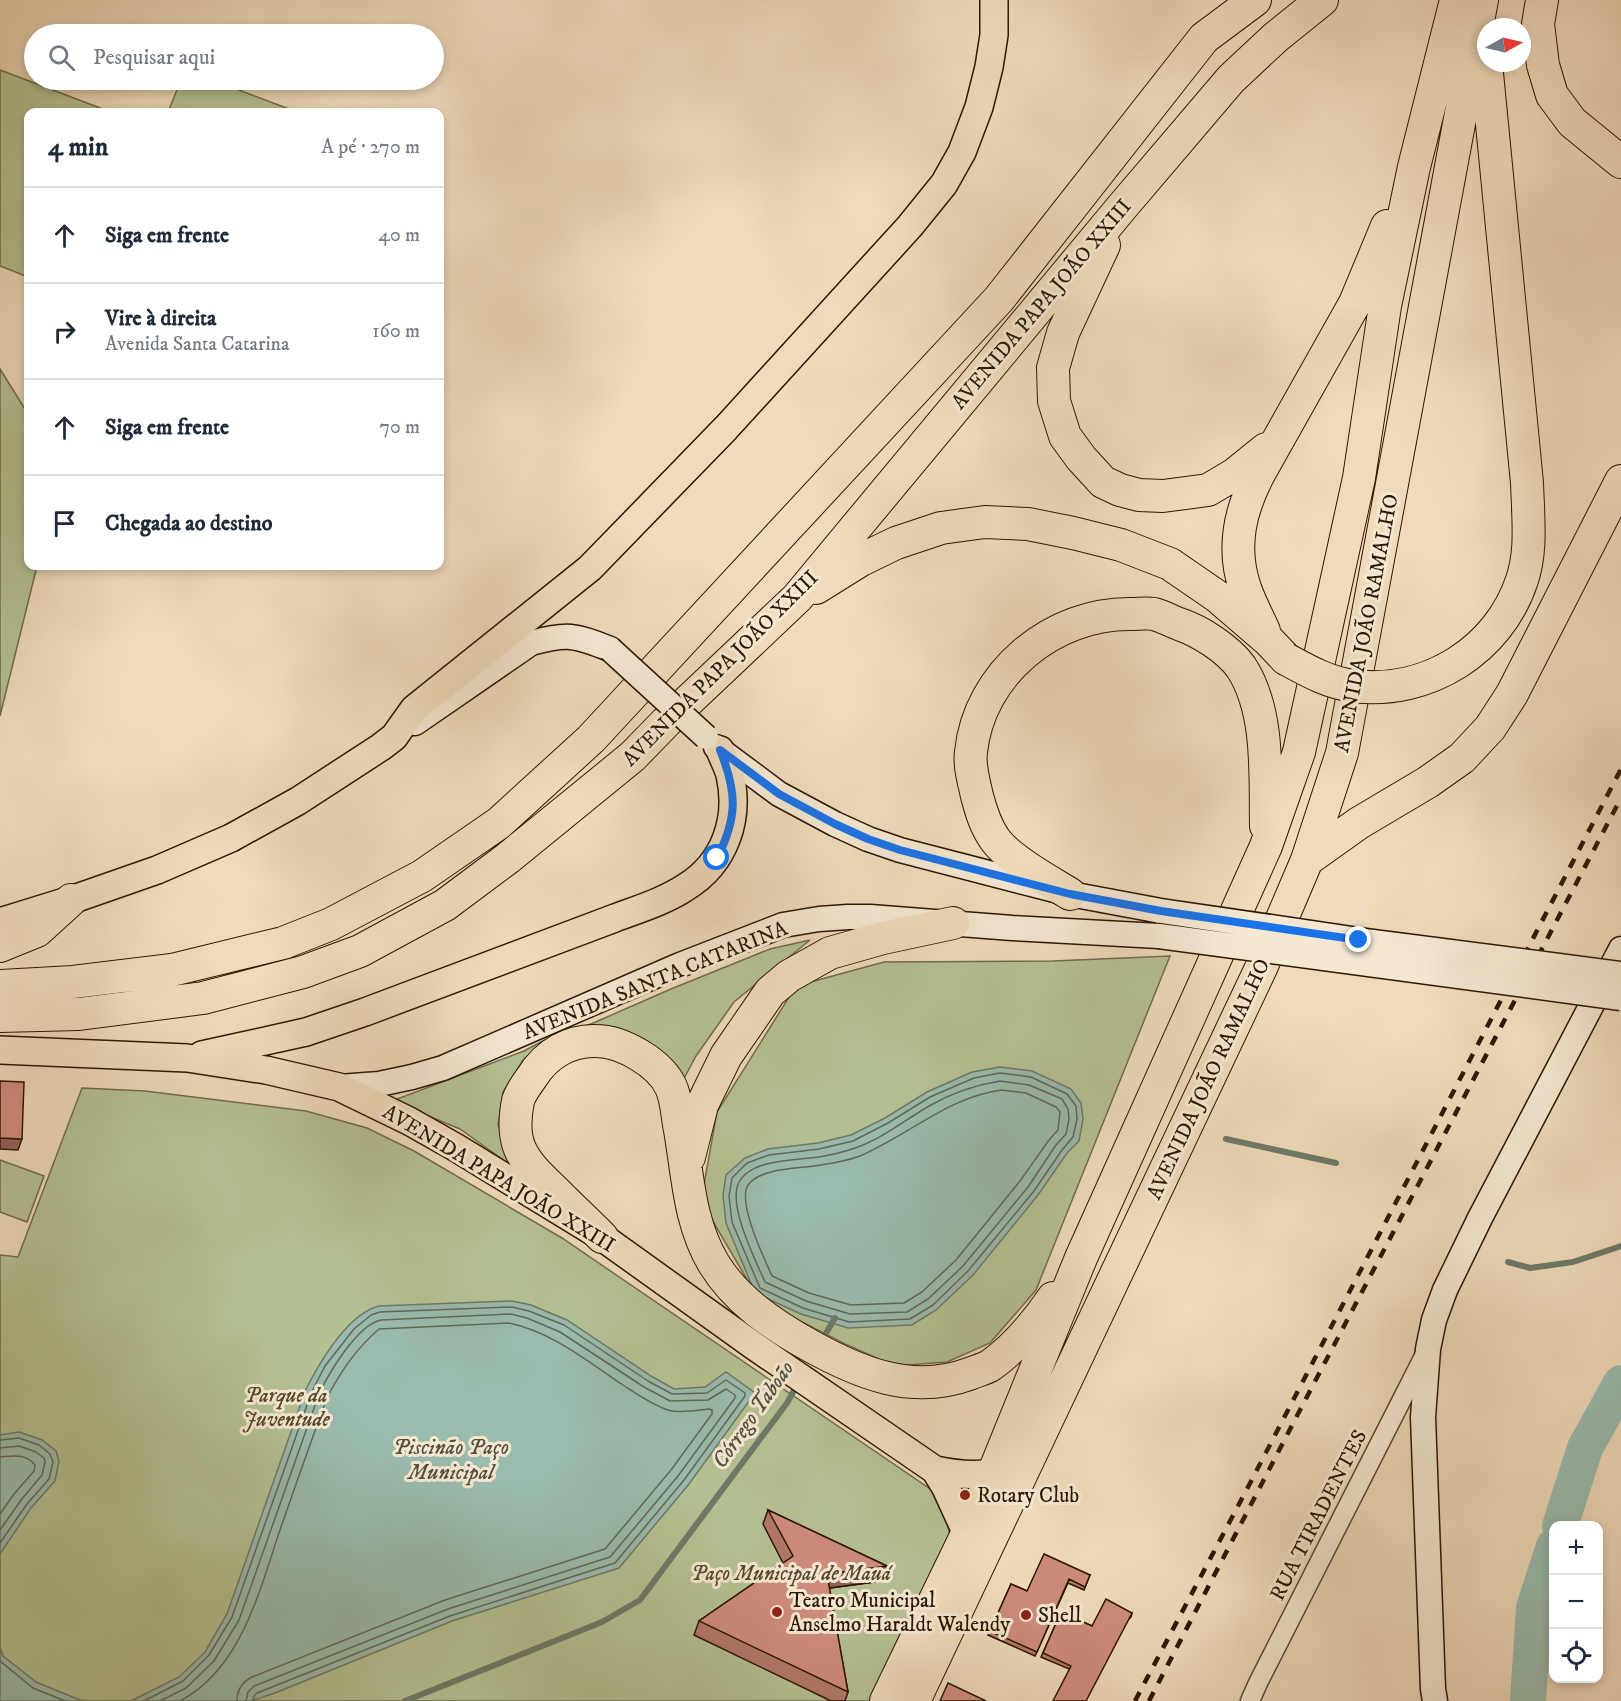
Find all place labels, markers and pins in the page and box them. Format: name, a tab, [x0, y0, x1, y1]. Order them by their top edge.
place label: Rotary Club	[977, 1483, 1079, 1509]
marker: Rotary Club	[958, 1488, 972, 1502]
place label: Teatro Municipal Anselmo Haraldt Walendy	[789, 1588, 1011, 1638]
place label: Shell	[1038, 1603, 1082, 1629]
marker: Teatro Municipal Anselmo Haraldt Walendy	[770, 1605, 784, 1619]
marker: Shell	[1019, 1608, 1033, 1622]

